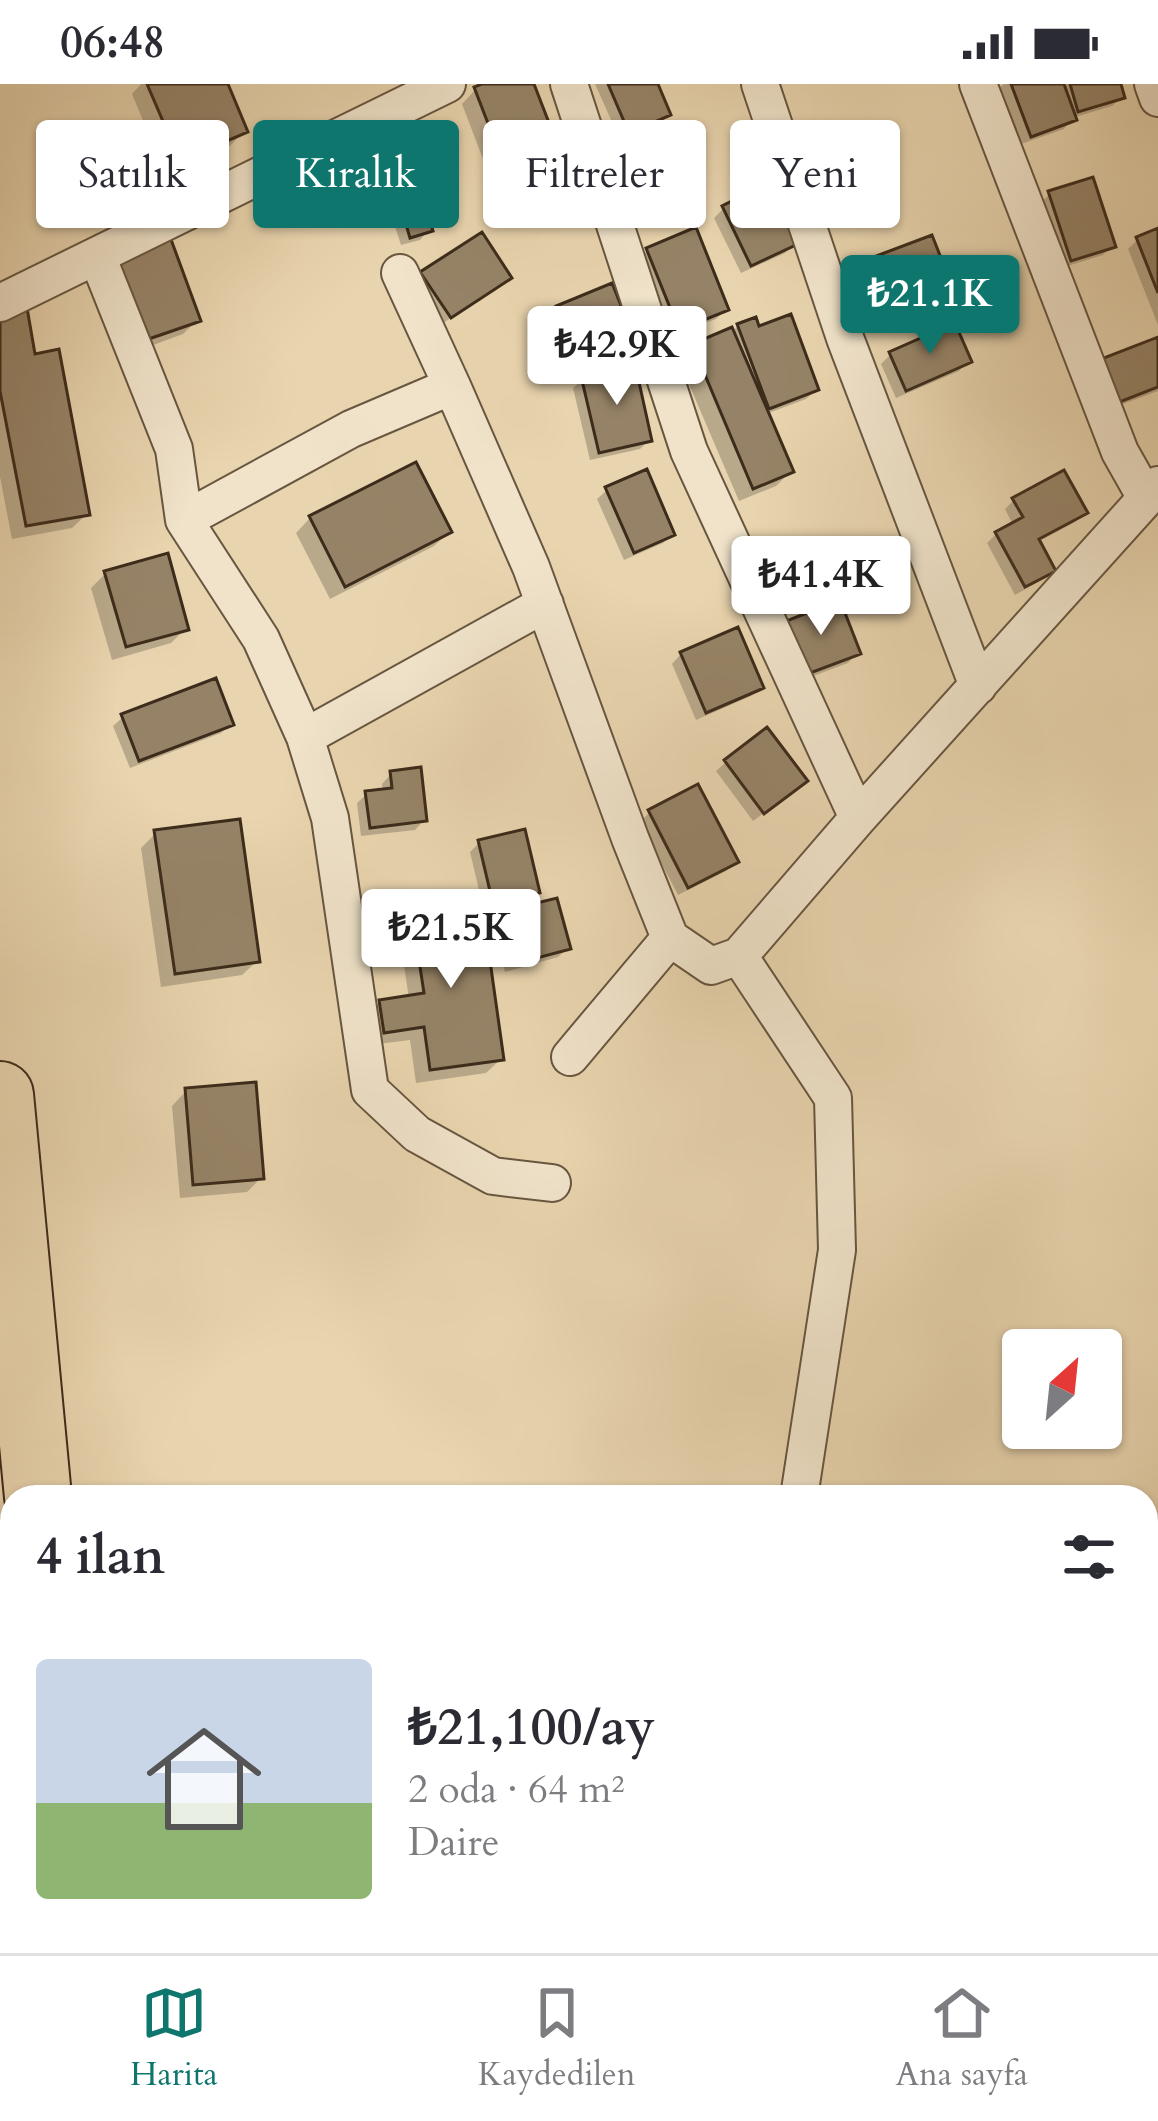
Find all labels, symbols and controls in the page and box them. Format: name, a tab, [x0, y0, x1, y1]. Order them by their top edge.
text: 06:48	[60, 12, 165, 73]
chip: Satılık	[36, 120, 229, 228]
chip: Kiralık	[253, 120, 459, 228]
chip: Filtreler	[483, 120, 706, 228]
chip: Yeni	[730, 120, 900, 228]
pin: ₺21.1K	[832, 255, 1028, 357]
text: ₺21.1K	[867, 267, 993, 320]
pin: ₺42.9K	[519, 306, 715, 408]
text: ₺42.9K	[554, 318, 680, 371]
pin: ₺41.4K	[723, 536, 919, 638]
text: ₺41.4K	[758, 548, 884, 601]
pin: ₺21.5K	[353, 889, 549, 991]
text: ₺21.5K	[388, 901, 514, 954]
north arrow	[1002, 1329, 1122, 1449]
map controls	[1002, 1329, 1122, 1449]
text: 4 ilan	[36, 1522, 165, 1592]
icon: filters	[1056, 1524, 1122, 1590]
text: ₺21,100/ay	[408, 1693, 655, 1763]
icon: home	[132, 1707, 276, 1851]
text: 2 oda · 64 m²	[408, 1763, 624, 1816]
text: Daire	[408, 1816, 499, 1869]
tab: Harita	[130, 1980, 218, 2097]
tab: Kaydedilen	[478, 1980, 636, 2097]
tab: Ana sayfa	[896, 1980, 1028, 2097]

